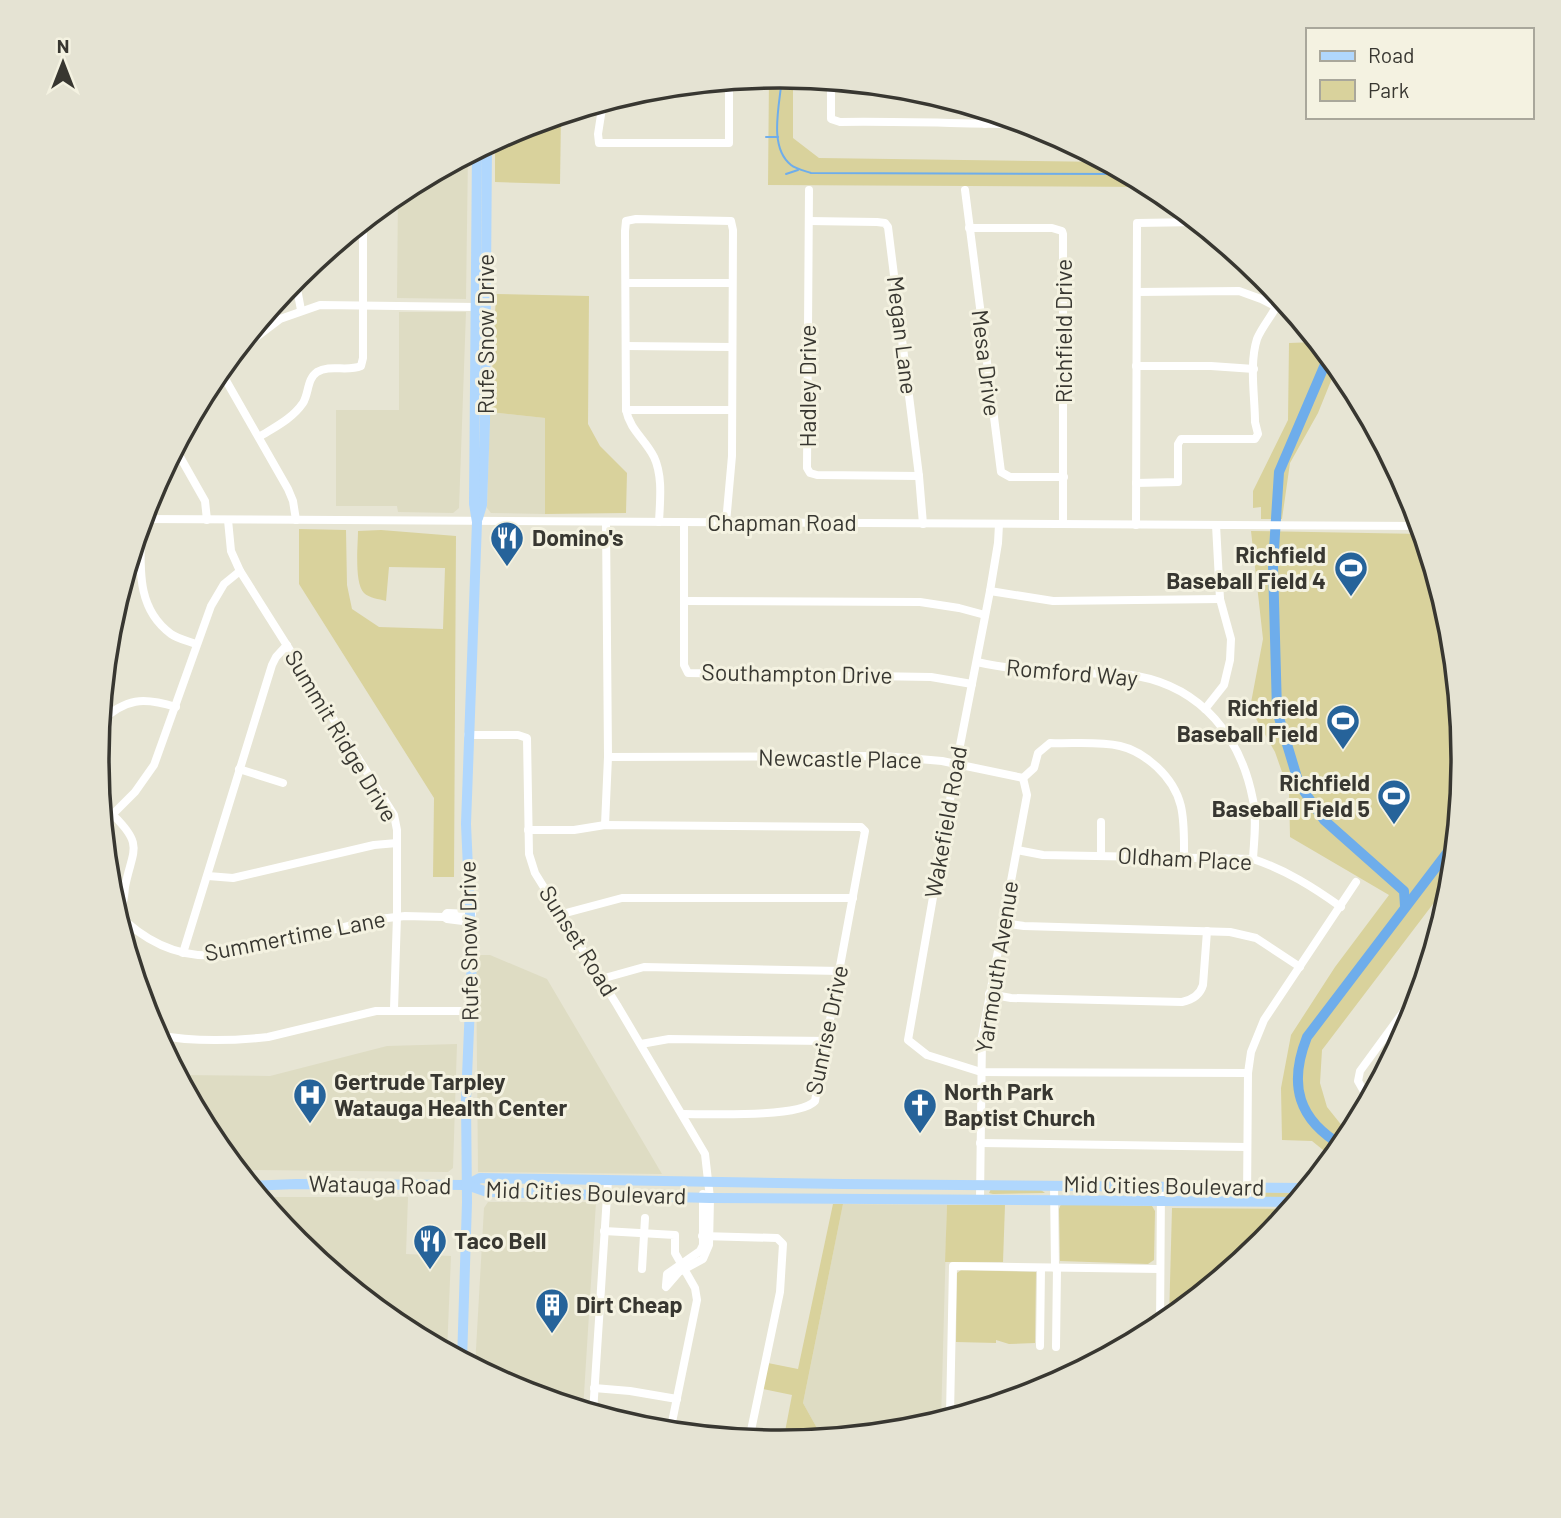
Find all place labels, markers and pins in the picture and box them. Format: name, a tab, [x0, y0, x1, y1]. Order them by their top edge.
restaurant icon: Domino's	[488, 519, 526, 568]
place label: Domino's	[532, 523, 624, 551]
place label: Richfield Baseball Field 4	[1166, 540, 1326, 594]
sports icon: Richfield Baseball Field 4	[1332, 549, 1370, 598]
place label: Richfield Baseball Field	[1177, 693, 1318, 747]
sports icon: Richfield Baseball Field	[1324, 702, 1362, 751]
place label: Richfield Baseball Field 5	[1212, 768, 1370, 822]
sports icon: Richfield Baseball Field 5	[1375, 777, 1413, 826]
place label: Gertrude Tarpley Watauga Health Center	[334, 1067, 567, 1121]
hospital icon: Gertrude Tarpley Watauga Health Center	[291, 1076, 329, 1125]
place label: North Park Baptist Church	[944, 1077, 1095, 1131]
church icon: North Park Baptist Church	[901, 1086, 939, 1135]
restaurant icon: Taco Bell	[411, 1222, 449, 1271]
place label: Taco Bell	[454, 1226, 546, 1254]
building icon: Dirt Cheap	[533, 1286, 571, 1335]
place label: Dirt Cheap	[576, 1290, 683, 1318]

